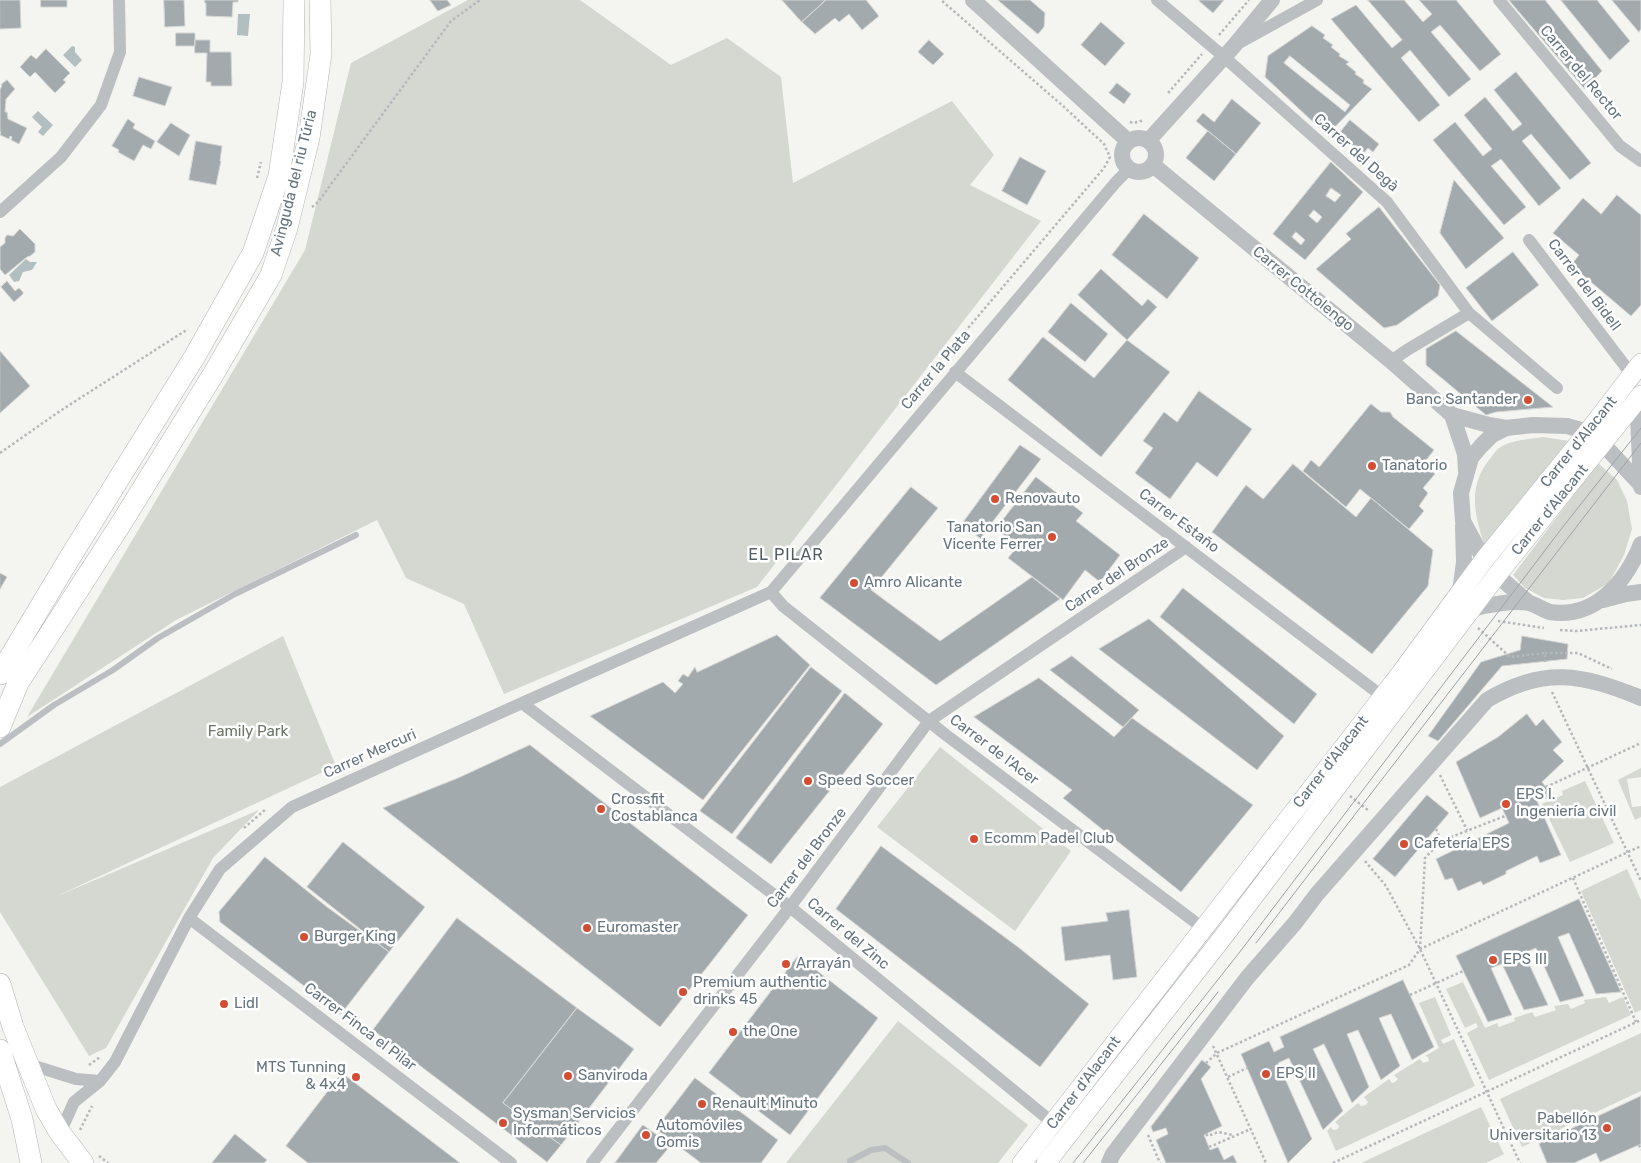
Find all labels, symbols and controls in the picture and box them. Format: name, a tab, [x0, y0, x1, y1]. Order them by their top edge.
street label: Carrer del Rector	[1536, 22, 1626, 124]
street label: Avinguda del riu Túria	[267, 108, 321, 258]
street label: Carrer del Degà	[1310, 110, 1402, 196]
street label: Carrer del Bidell	[1544, 236, 1624, 334]
street label: Carrer Cottolengo	[1249, 243, 1357, 335]
street label: Carrer la Plata	[897, 326, 975, 414]
place label: Banc Santander	[1406, 391, 1518, 409]
street label: Carrer d'Alacant	[1537, 393, 1621, 491]
marker: Banc Santander	[1522, 394, 1534, 406]
place label: Tanatorio	[1382, 457, 1447, 475]
marker: Tanatorio	[1366, 460, 1378, 472]
street label: Carrer d’Alacant	[1508, 461, 1592, 559]
street label: Carrer Estaño	[1135, 485, 1223, 557]
place label: Renovauto	[1005, 490, 1080, 508]
marker: Renovauto	[989, 493, 1001, 505]
place label: Tanatorio San Vicente Ferrer	[943, 519, 1042, 554]
marker: Tanatorio San Vicente Ferrer	[1046, 531, 1058, 543]
street label: Carrer del Bronze	[1062, 534, 1172, 616]
district label: EL PILAR	[747, 545, 825, 565]
place label: Amro Alicante	[864, 574, 962, 592]
marker: Amro Alicante	[848, 577, 860, 589]
street label: Carrer de l'Acer	[946, 711, 1042, 789]
street label: Carrer d'Alacant	[1289, 712, 1373, 812]
park label: Family Park	[208, 723, 288, 741]
street label: Carrer Mercuri	[321, 725, 419, 783]
place label: Speed Soccer	[818, 772, 914, 790]
marker: Speed Soccer	[802, 775, 814, 787]
place label: EPS I. Ingeniería civil	[1516, 786, 1616, 821]
place label: Crossfit Costablanca	[611, 791, 698, 826]
marker: EPS I. Ingeniería civil	[1500, 798, 1512, 810]
marker: Crossfit Costablanca	[595, 803, 607, 815]
street label: Carrer del Bronze	[763, 804, 851, 912]
place label: Ecomm Padel Club	[984, 830, 1114, 848]
marker: Ecomm Padel Club	[968, 833, 980, 845]
place label: Cafetería EPS	[1414, 835, 1510, 853]
marker: Cafetería EPS	[1398, 838, 1410, 850]
street label: Carrer del Zinc	[803, 894, 893, 974]
place label: Euromaster	[597, 919, 678, 937]
marker: Euromaster	[581, 922, 593, 934]
place label: Burger King	[314, 928, 396, 946]
marker: Burger King	[298, 931, 310, 943]
place label: EPS III	[1503, 951, 1547, 969]
marker: EPS III	[1487, 954, 1499, 966]
place label: Arrayán	[796, 955, 851, 973]
marker: Arrayán	[780, 958, 792, 970]
place label: Premium authentic drinks 45	[693, 974, 827, 1009]
street label: Carrer Finca el Pilar	[300, 979, 420, 1075]
marker: Premium authentic drinks 45	[677, 986, 689, 998]
place label: Lidl	[234, 995, 259, 1013]
marker: Lidl	[218, 998, 230, 1010]
place label: the One	[743, 1023, 798, 1041]
marker: the One	[727, 1026, 739, 1038]
street label: Carrer d'Alacant	[1043, 1033, 1125, 1133]
place label: MTS Tunning & 4x4	[256, 1059, 346, 1094]
place label: EPS II	[1276, 1065, 1316, 1083]
place label: Sanviroda	[578, 1067, 648, 1085]
marker: EPS II	[1260, 1068, 1272, 1080]
marker: Sanviroda	[562, 1070, 574, 1082]
marker: MTS Tunning & 4x4	[350, 1071, 362, 1083]
place label: Renault Minuto	[712, 1095, 818, 1113]
marker: Renault Minuto	[696, 1098, 708, 1110]
place label: Sysman Servicios Informáticos	[513, 1105, 636, 1140]
place label: Pabellón Universitario 13	[1489, 1110, 1597, 1145]
marker: Sysman Servicios Informáticos	[497, 1117, 509, 1129]
place label: Automóviles Gomis	[656, 1117, 743, 1152]
marker: Pabellón Universitario 13	[1601, 1122, 1613, 1134]
marker: Automóviles Gomis	[640, 1129, 652, 1141]

